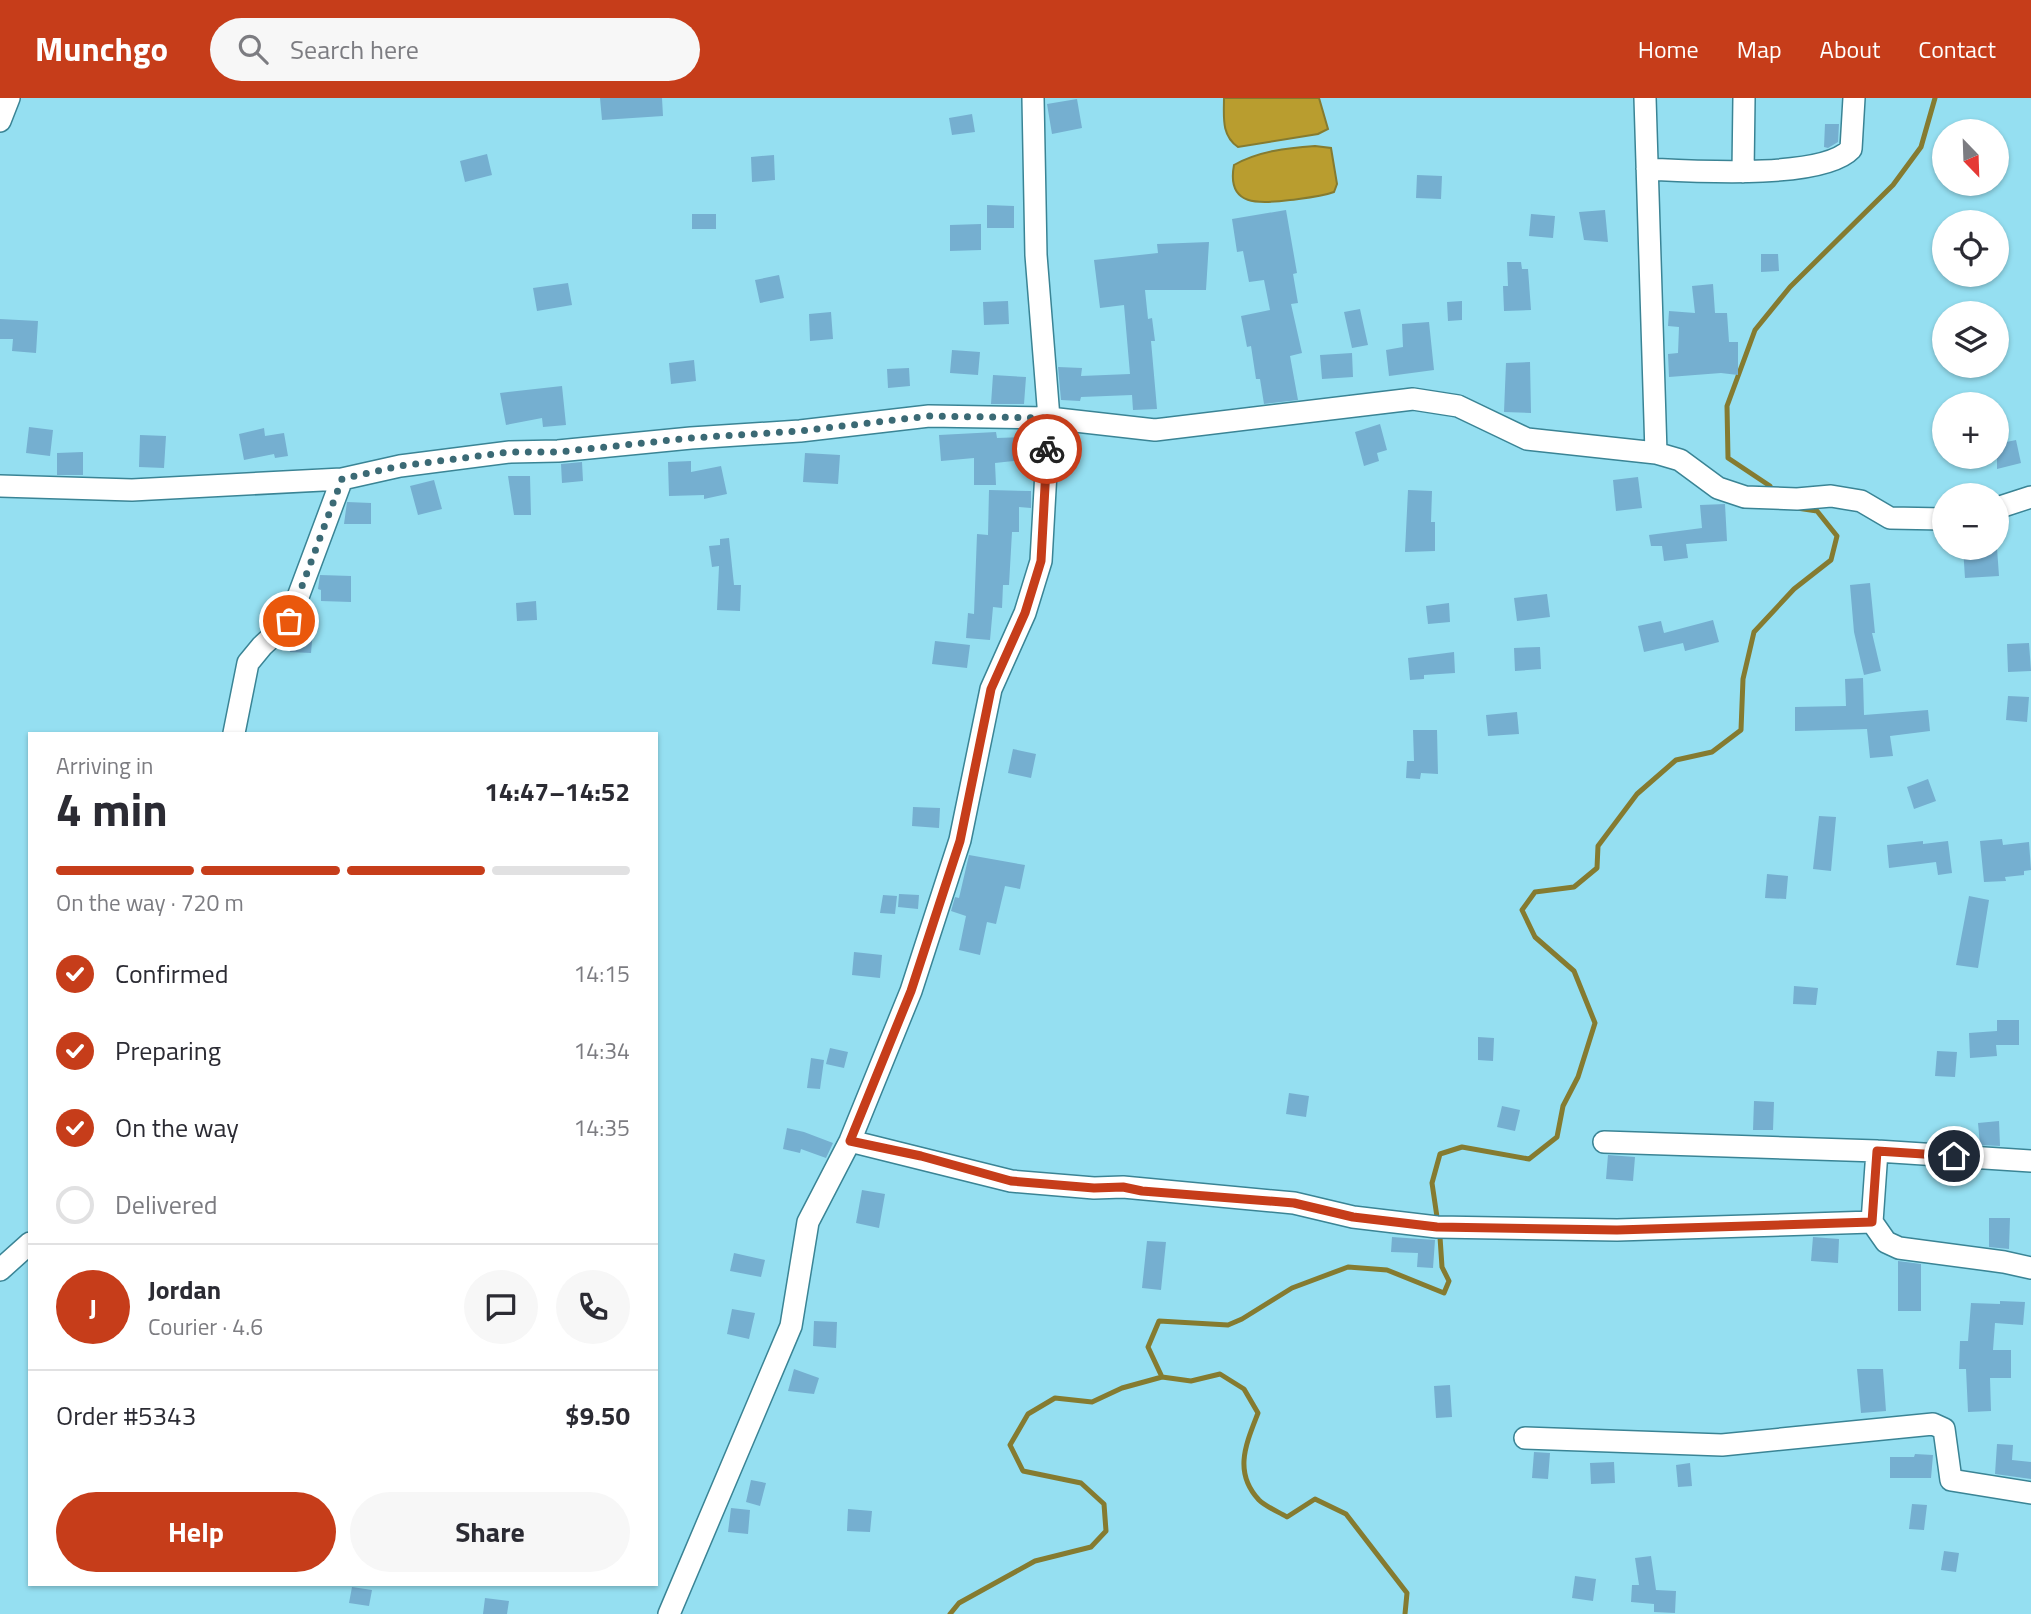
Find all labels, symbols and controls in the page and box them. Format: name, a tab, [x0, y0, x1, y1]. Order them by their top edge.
search box	[210, 18, 700, 81]
text: Munchgo	[35, 24, 168, 74]
icon: search	[234, 30, 272, 68]
text: Search here	[290, 30, 419, 69]
text: Home	[1638, 31, 1699, 67]
text: Map	[1737, 31, 1782, 67]
text: About	[1820, 31, 1880, 67]
text: Contact	[1918, 31, 1996, 67]
north arrow	[1932, 119, 2009, 196]
map controls	[1932, 119, 2009, 560]
button: locate	[1932, 210, 2009, 287]
button: layers	[1932, 301, 2009, 378]
button: +	[1932, 392, 2009, 469]
courier	[1012, 414, 1082, 484]
icon: bike	[1028, 430, 1066, 468]
button: −	[1932, 483, 2009, 560]
pin	[259, 591, 319, 651]
icon: bag	[270, 602, 308, 640]
text: Arriving in	[56, 748, 153, 783]
text: 14:47–14:52	[484, 772, 630, 811]
text: 4 min	[56, 774, 168, 844]
text: On the way · 720 m	[56, 885, 244, 920]
text: Confirmed	[115, 954, 229, 993]
icon: check	[56, 955, 94, 993]
text: 14:15	[573, 956, 630, 991]
text: Preparing	[115, 1031, 221, 1070]
icon: check	[56, 1032, 94, 1070]
text: 14:34	[573, 1033, 630, 1068]
text: On the way	[115, 1108, 239, 1147]
icon: check	[56, 1109, 94, 1147]
text: 14:35	[573, 1110, 630, 1145]
pin	[1924, 1126, 1984, 1186]
icon: home	[1935, 1137, 1973, 1175]
text: Delivered	[115, 1185, 218, 1224]
text: Jordan	[148, 1270, 221, 1309]
button: chat	[464, 1270, 538, 1344]
button: phone	[556, 1270, 630, 1344]
text: J	[89, 1288, 97, 1327]
text: Courier · 4.6	[148, 1309, 263, 1344]
text: Order #5343	[56, 1396, 196, 1435]
text: $9.50	[565, 1396, 630, 1435]
button: Help	[56, 1492, 336, 1572]
button: Share	[350, 1492, 630, 1572]

